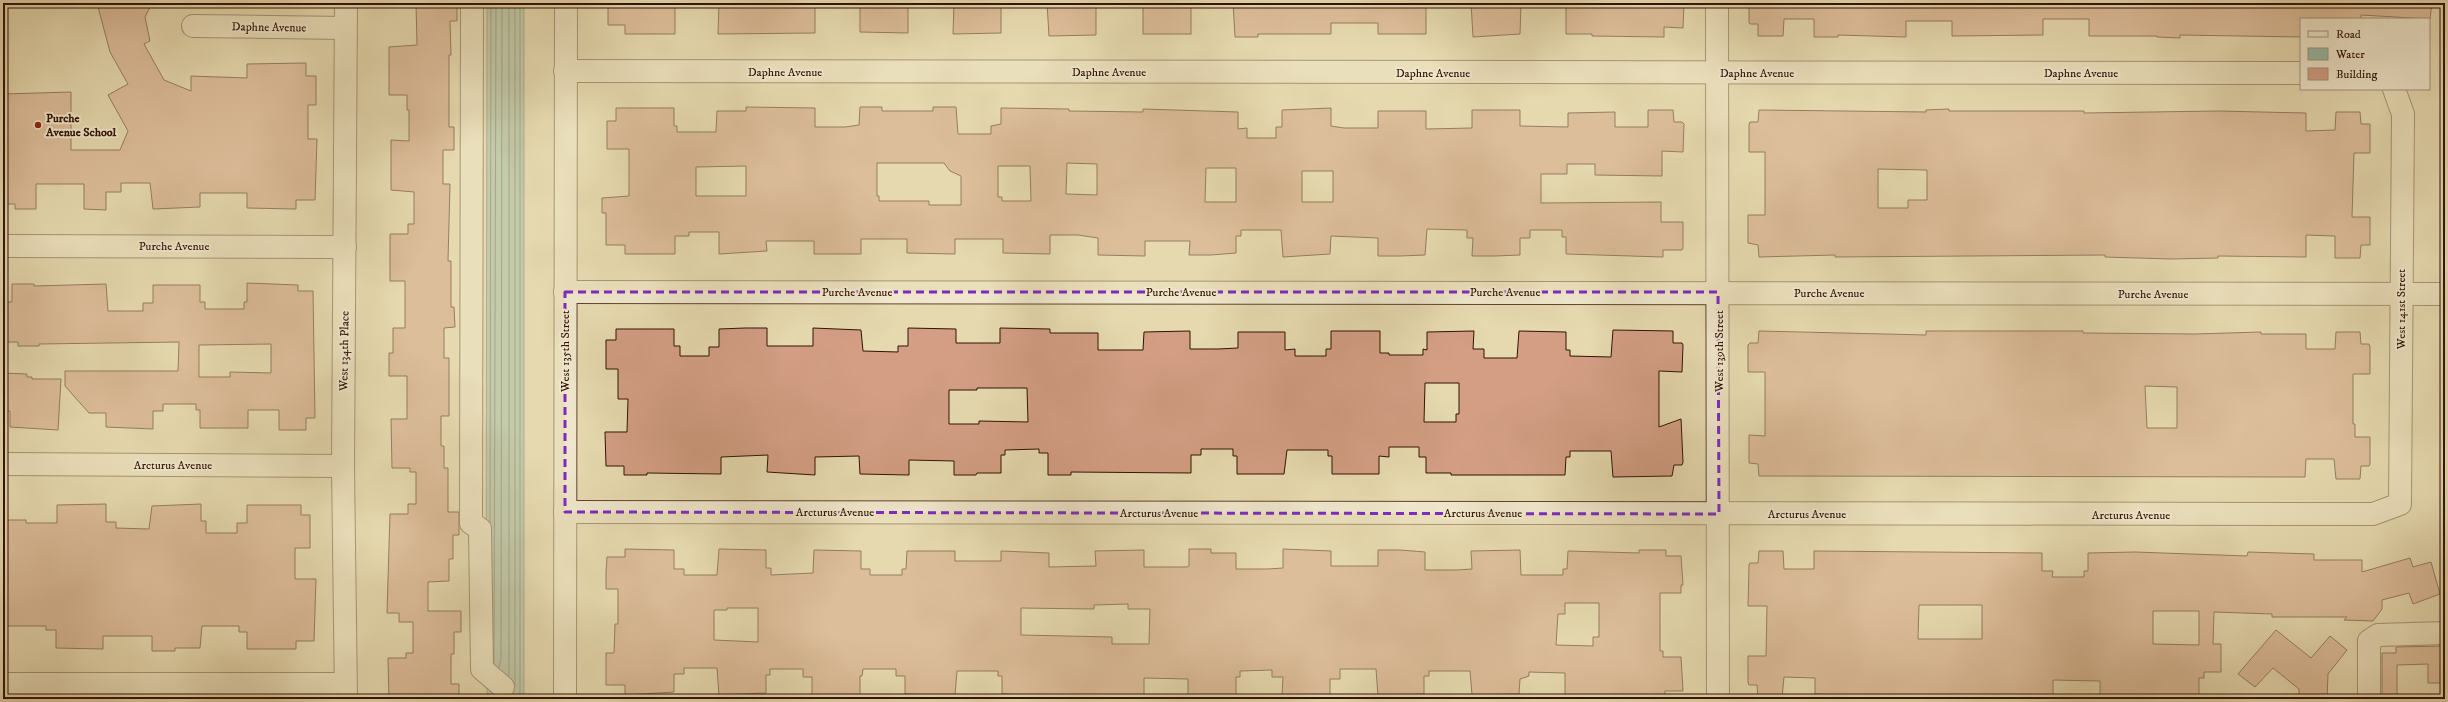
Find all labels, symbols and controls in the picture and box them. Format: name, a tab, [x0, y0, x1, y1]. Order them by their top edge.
legend	[2300, 18, 2430, 90]
street label: Daphne Avenue	[232, 19, 306, 36]
text: Road	[2336, 27, 2361, 42]
text: Water	[2335, 47, 2365, 62]
street label: Daphne Avenue	[748, 65, 822, 80]
street label: Daphne Avenue	[1072, 65, 1146, 80]
street label: Daphne Avenue	[1396, 66, 1470, 81]
street label: Daphne Avenue	[1720, 66, 1794, 81]
street label: Daphne Avenue	[2044, 66, 2118, 81]
text: Building	[2336, 67, 2377, 82]
place label: Purche Avenue School	[45, 111, 117, 140]
marker: Purche Avenue School	[33, 120, 43, 130]
street label: Purche Avenue	[139, 239, 209, 254]
street label: West 141st Street	[2394, 269, 2409, 350]
street label: Purche Avenue	[822, 285, 892, 300]
street label: Purche Avenue	[1146, 285, 1216, 300]
street label: Purche Avenue	[1470, 285, 1540, 300]
street label: Purche Avenue	[1794, 286, 1864, 301]
street label: Purche Avenue	[2118, 287, 2188, 302]
street label: West 135th Street	[558, 310, 573, 393]
street label: West 139th Street	[1712, 310, 1727, 393]
street label: West 134th Place	[336, 311, 353, 392]
street label: Arcturus Avenue	[134, 458, 212, 473]
street label: Arcturus Avenue	[796, 505, 874, 520]
street label: Arcturus Avenue	[1120, 506, 1198, 521]
street label: Arcturus Avenue	[1444, 506, 1522, 521]
street label: Arcturus Avenue	[1768, 507, 1846, 522]
street label: Arcturus Avenue	[2092, 508, 2170, 523]

